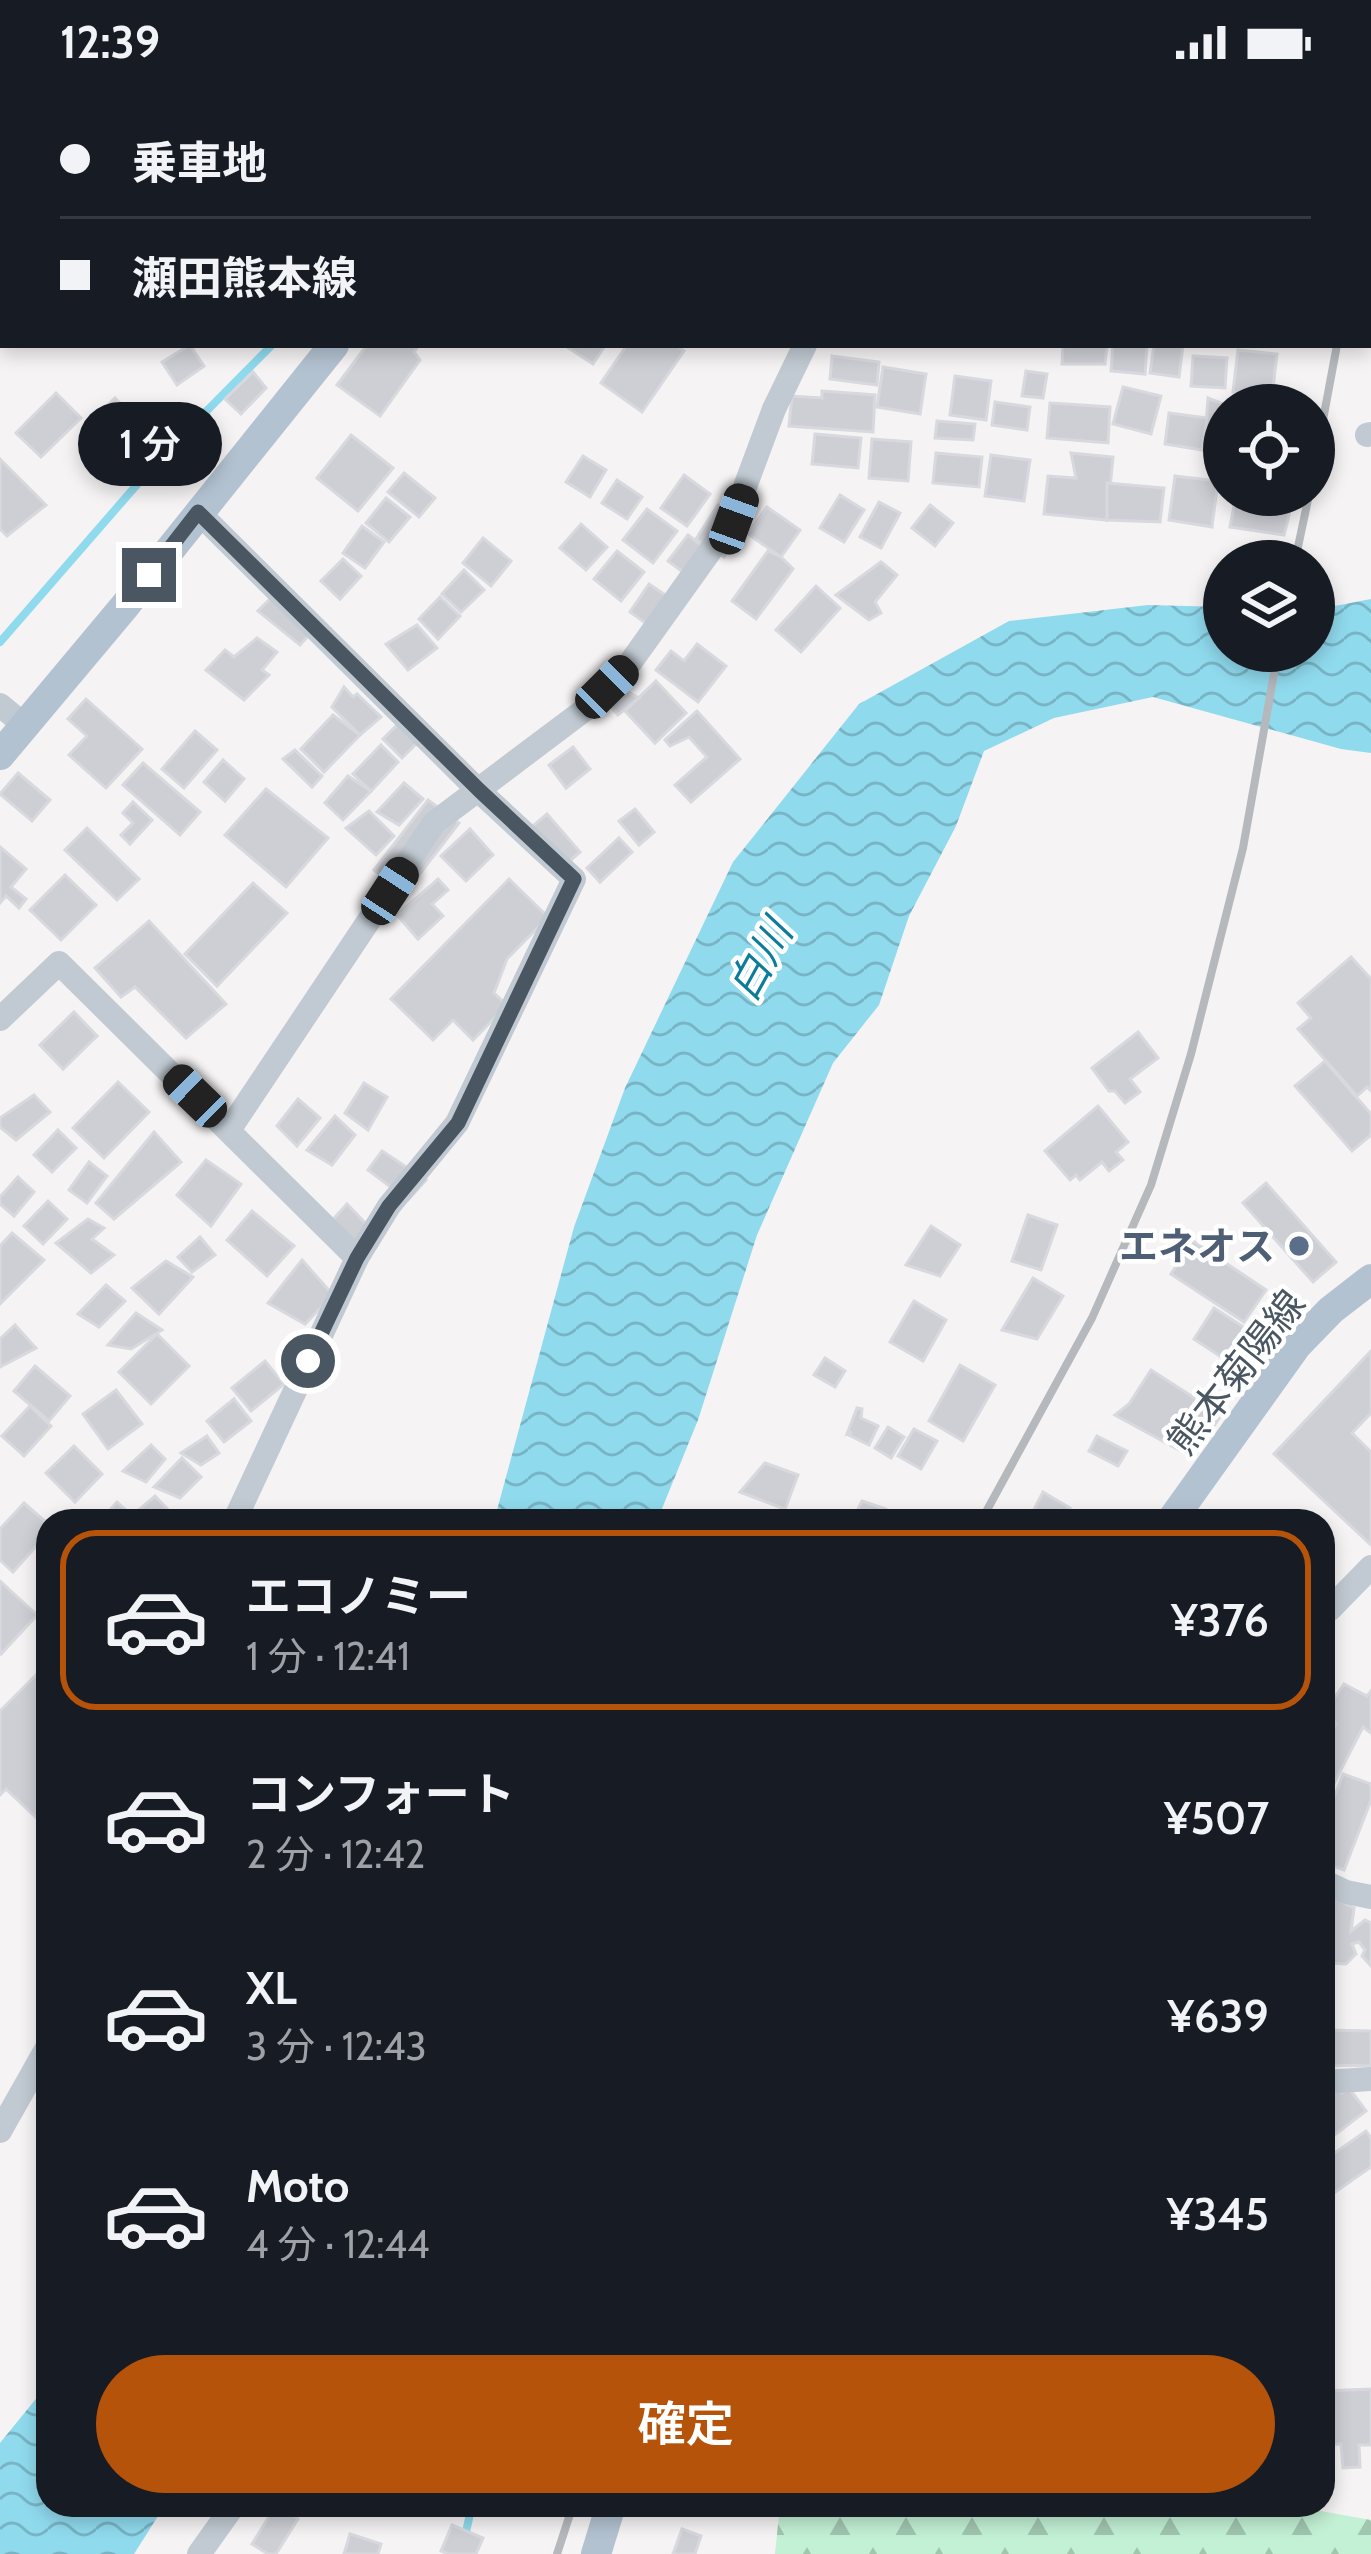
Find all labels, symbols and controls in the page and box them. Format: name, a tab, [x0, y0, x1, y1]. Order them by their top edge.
text: 12:39	[60, 15, 160, 69]
text: 乗車地	[132, 136, 267, 190]
text: 瀬田熊本線	[132, 251, 357, 305]
map controls	[1203, 384, 1335, 672]
button: locate	[1203, 384, 1335, 516]
callout: 1 分	[77, 401, 221, 485]
text: 1 分	[119, 420, 181, 468]
car	[705, 479, 763, 559]
button: layers	[1203, 540, 1335, 672]
route end	[122, 548, 176, 602]
car	[569, 649, 645, 725]
car	[355, 851, 425, 931]
water label: 白川	[717, 907, 805, 1009]
car	[157, 1058, 233, 1134]
place label: エネオス	[1119, 1222, 1275, 1270]
marker: エネオス	[1286, 1233, 1312, 1259]
street label: 熊本菊陽線	[1157, 1280, 1315, 1464]
route start	[281, 1334, 335, 1388]
icon: car	[102, 1566, 210, 1674]
text: エコノミー	[246, 1569, 471, 1623]
text: ¥376	[1171, 1593, 1269, 1647]
text: 1 分 · 12:41	[246, 1632, 410, 1680]
icon: car	[102, 1764, 210, 1872]
text: コンフォート	[246, 1767, 515, 1821]
text: ¥507	[1164, 1791, 1269, 1845]
text: 2 分 · 12:42	[246, 1830, 425, 1878]
text: XL	[246, 1961, 297, 2015]
icon: car	[102, 1962, 210, 2070]
text: ¥639	[1167, 1989, 1269, 2043]
text: 3 分 · 12:43	[246, 2022, 427, 2070]
text: Moto	[246, 2159, 349, 2213]
icon: car	[102, 2160, 210, 2268]
text: ¥345	[1167, 2187, 1269, 2241]
text: 4 分 · 12:44	[246, 2220, 430, 2268]
button: 確定	[96, 2355, 1275, 2493]

